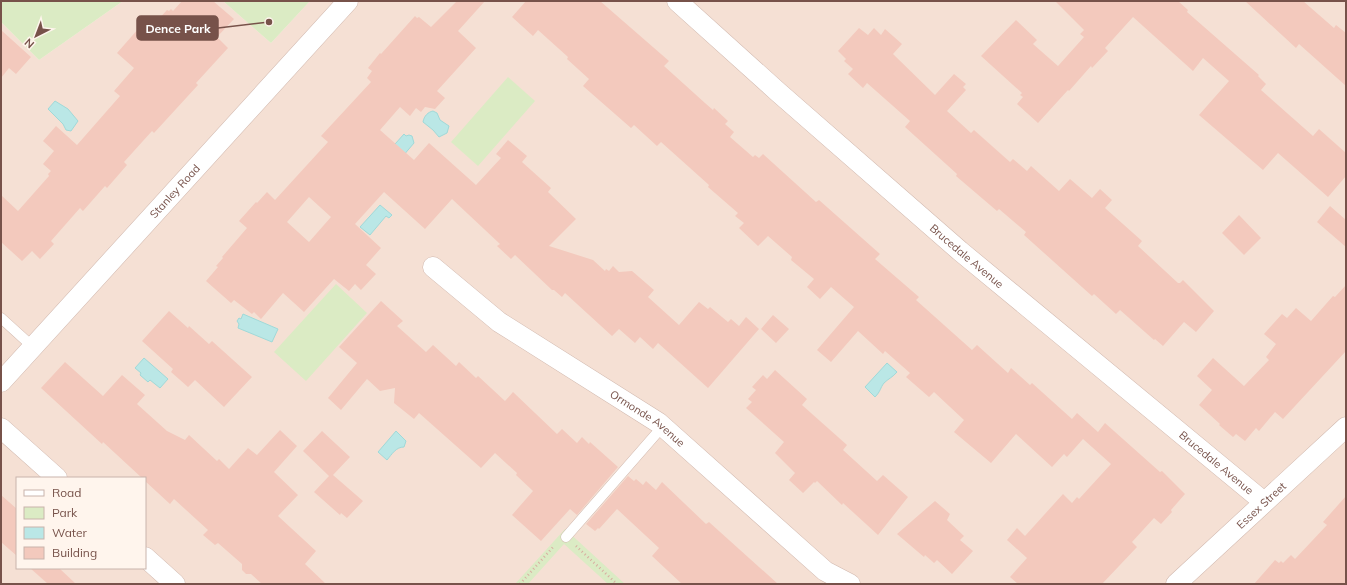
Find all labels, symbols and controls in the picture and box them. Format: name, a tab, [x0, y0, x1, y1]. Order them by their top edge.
north arrow	[16, 16, 56, 56]
callout: Dence Park	[137, 16, 218, 40]
text: Dence Park	[145, 21, 211, 36]
text: N	[22, 35, 37, 51]
street label: Stanley Road	[147, 161, 203, 221]
street label: Brucedale Avenue	[927, 221, 1006, 291]
street label: Ormonde Avenue	[608, 387, 688, 450]
street label: Brucedale Avenue	[1176, 428, 1256, 497]
legend	[16, 477, 146, 569]
street label: Essex Street	[1234, 479, 1289, 532]
text: Road	[52, 485, 81, 500]
text: Park	[52, 505, 78, 520]
text: Water	[52, 525, 88, 540]
text: Building	[52, 545, 97, 560]

